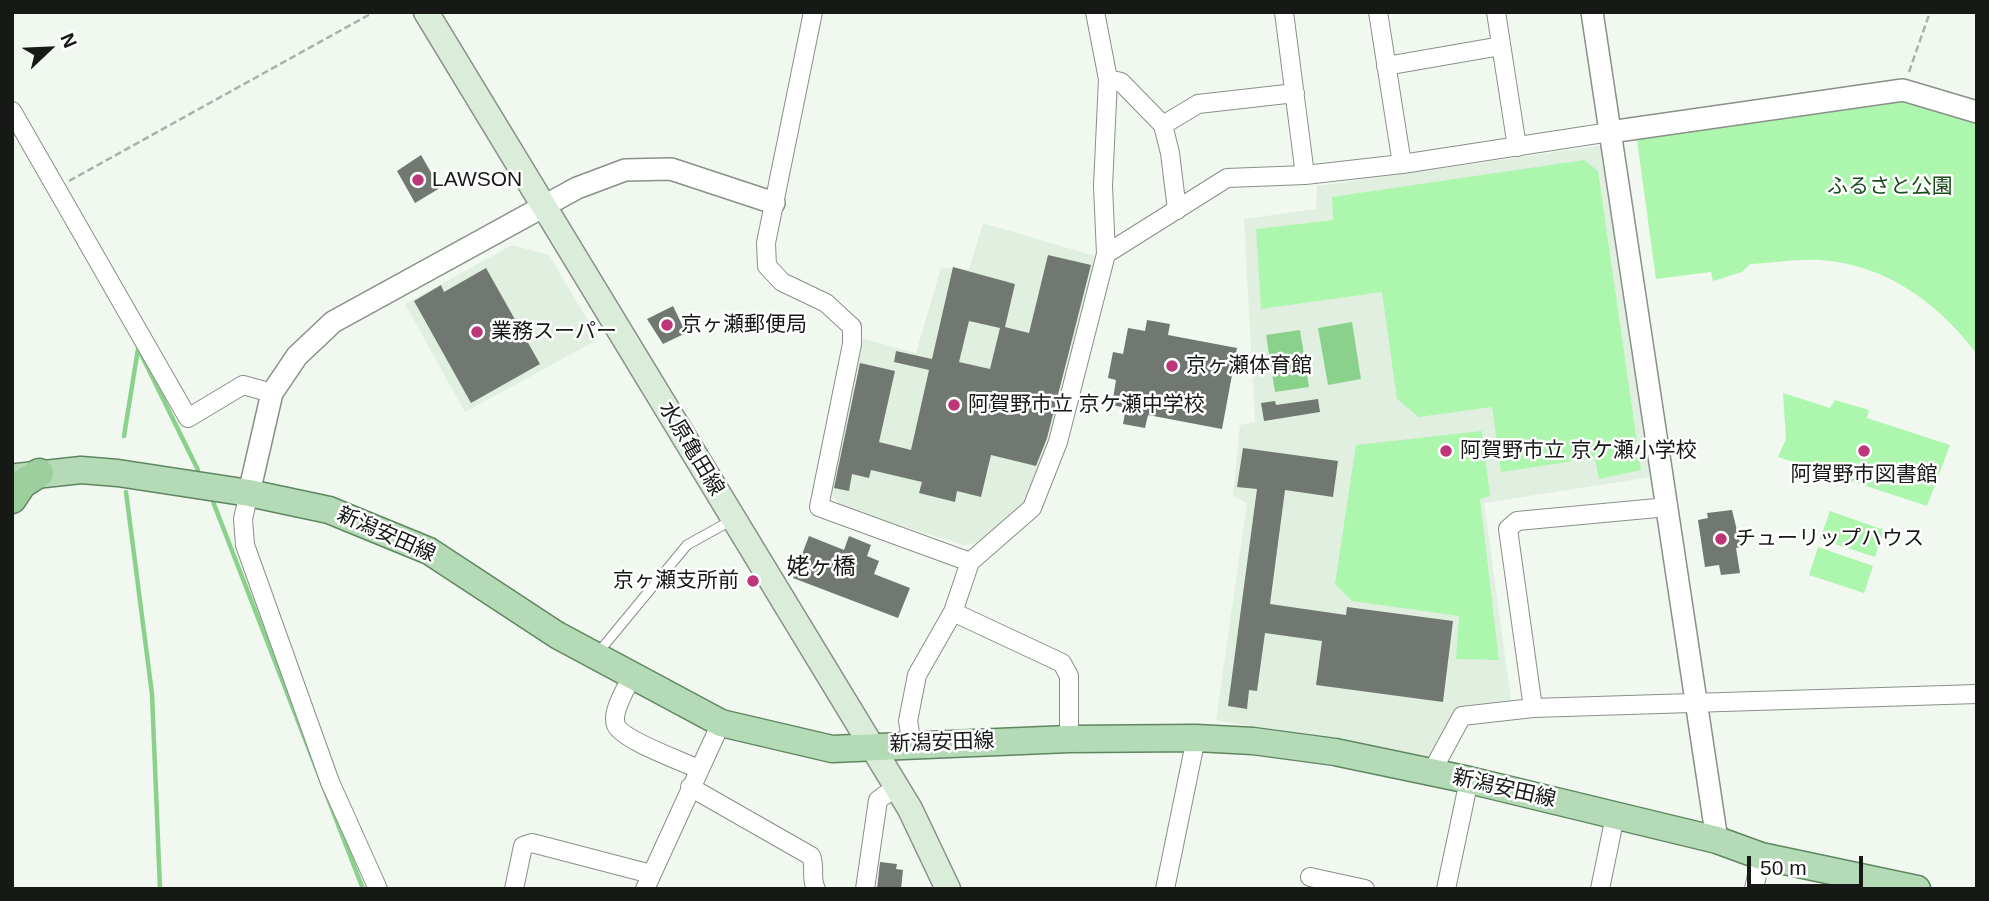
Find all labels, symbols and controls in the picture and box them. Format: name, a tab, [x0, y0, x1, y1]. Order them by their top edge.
north arrow	[14, 14, 84, 84]
text: N	[56, 30, 81, 51]
place label: LAWSON	[432, 167, 522, 193]
marker: LAWSON	[410, 172, 426, 188]
park label: ふるさと公園	[1827, 174, 1953, 200]
place label: 京ヶ瀬郵便局	[681, 312, 807, 338]
marker: 京ヶ瀬郵便局	[659, 317, 675, 333]
place label: 業務スーパー	[491, 319, 617, 345]
marker: 業務スーパー	[469, 324, 485, 340]
place label: 京ヶ瀬体育館	[1186, 353, 1312, 379]
marker: 京ヶ瀬体育館	[1164, 358, 1180, 374]
place label: 阿賀野市立 京ケ瀬中学校	[968, 392, 1205, 418]
marker: 阿賀野市立 京ケ瀬中学校	[946, 397, 962, 413]
street label: 水原亀田線	[653, 398, 729, 500]
place label: 阿賀野市立 京ケ瀬小学校	[1460, 438, 1697, 464]
marker: 阿賀野市立 京ケ瀬小学校	[1438, 443, 1454, 459]
marker: 阿賀野市図書館	[1856, 443, 1872, 459]
place label: 阿賀野市図書館	[1791, 462, 1937, 488]
street label: 新潟安田線	[333, 502, 439, 568]
place label: チューリップハウス	[1735, 526, 1924, 552]
marker: チューリップハウス	[1713, 531, 1729, 547]
district label: 姥ヶ橋	[787, 554, 855, 582]
place label: 京ヶ瀬支所前	[613, 568, 739, 594]
marker: 京ヶ瀬支所前	[745, 573, 761, 589]
street label: 新潟安田線	[889, 729, 995, 757]
street label: 新潟安田線	[1450, 765, 1558, 813]
scale bar	[1751, 842, 1867, 886]
text: 50 m	[1760, 856, 1807, 879]

